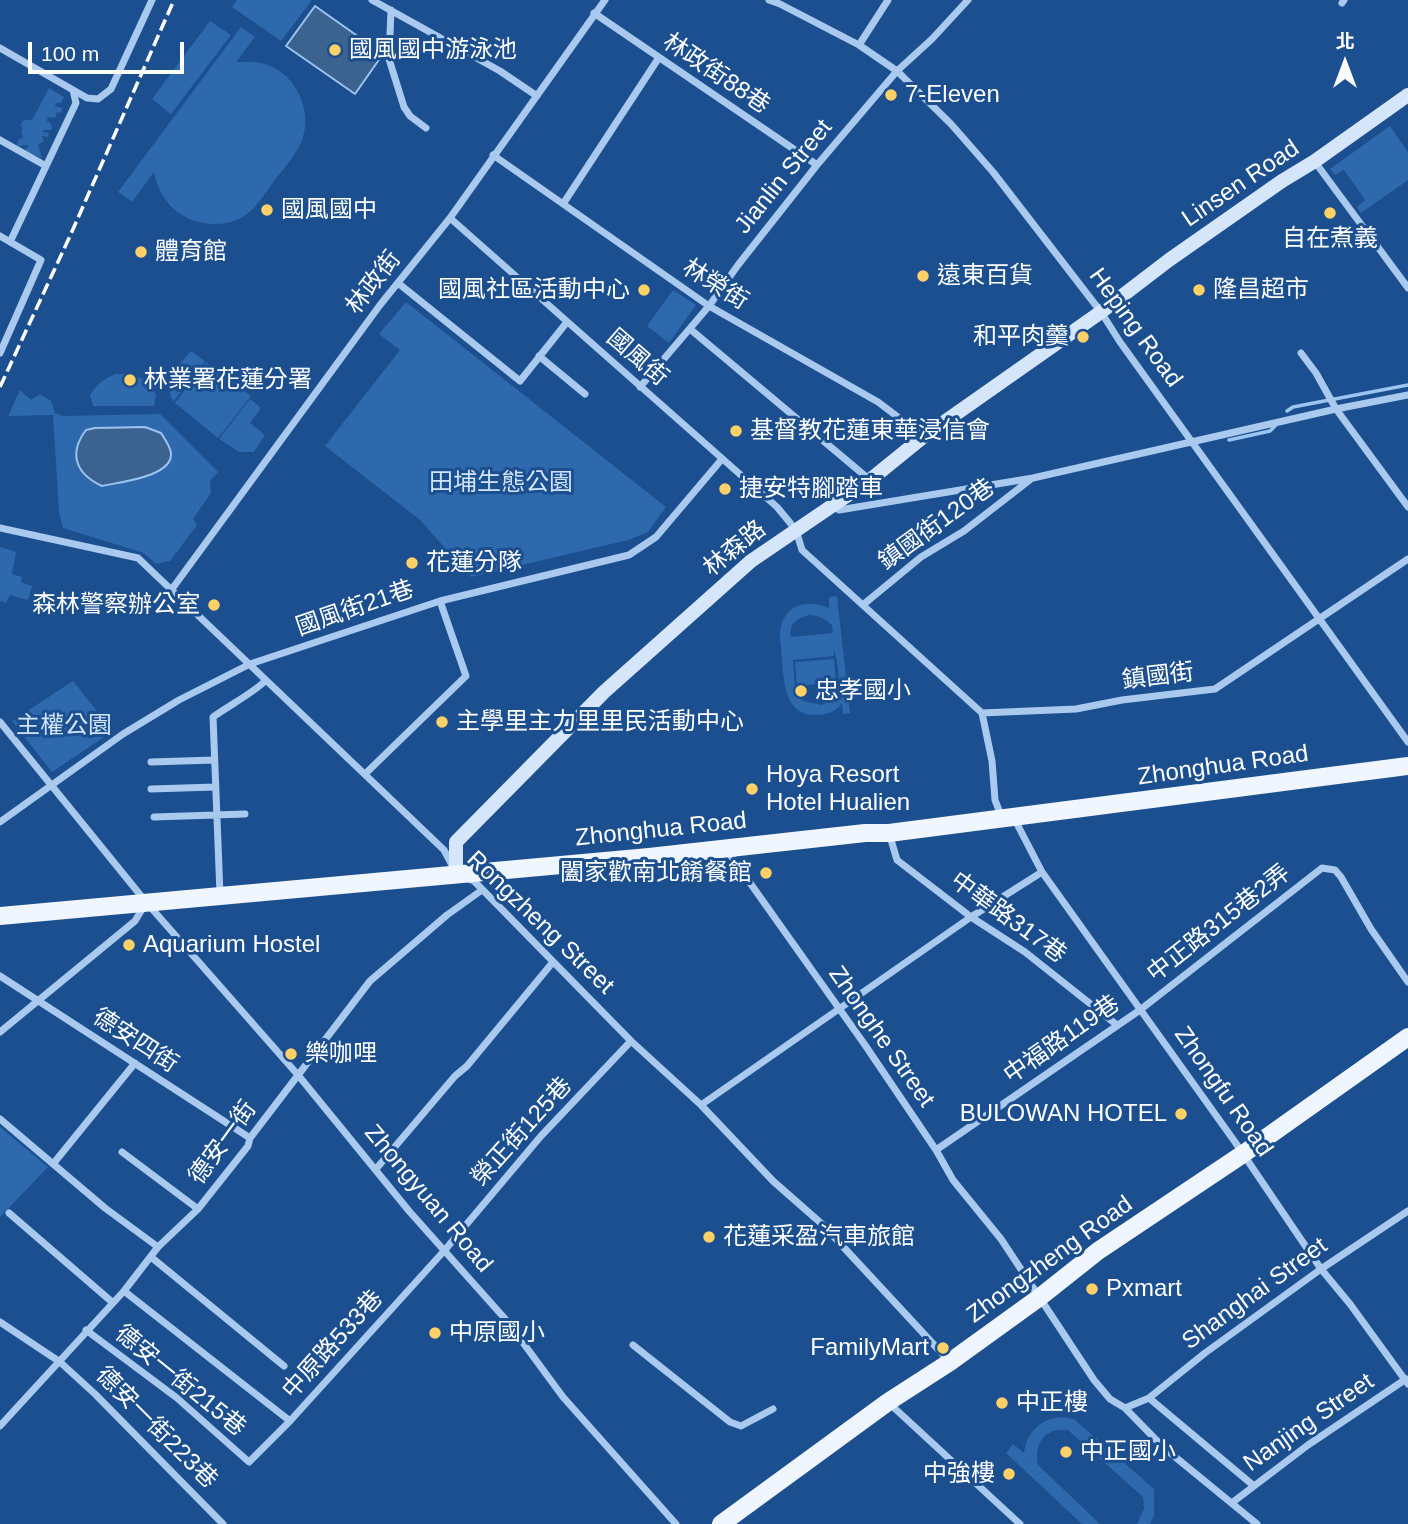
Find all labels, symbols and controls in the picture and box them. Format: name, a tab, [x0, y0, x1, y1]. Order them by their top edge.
scale bar	[32, 28, 187, 72]
street label: 林政街88巷	[657, 28, 775, 120]
north arrow	[1310, 28, 1380, 98]
text: 北	[1335, 31, 1355, 52]
place label: 國風國中游泳池	[349, 36, 517, 64]
text: 100 m	[41, 42, 99, 65]
marker: 國風國中游泳池	[327, 42, 343, 58]
place label: 7-Eleven	[905, 81, 1000, 109]
marker: 7-Eleven	[883, 87, 899, 103]
street label: Jianlin Street	[729, 114, 839, 240]
street label: Linsen Road	[1177, 134, 1305, 234]
place label: 國風國中	[281, 196, 377, 224]
marker: 國風國中	[259, 202, 275, 218]
marker: 自在煮義	[1322, 205, 1338, 221]
place label: 自在煮義	[1282, 225, 1378, 253]
place label: 體育館	[155, 238, 227, 266]
marker: 體育館	[133, 244, 149, 260]
street label: 林政街	[340, 246, 408, 320]
street label: 林榮街	[677, 254, 753, 316]
place label: 遠東百貨	[937, 262, 1033, 290]
street label: Heping Road	[1082, 263, 1188, 393]
marker: 遠東百貨	[915, 268, 931, 284]
place label: 國風社區活動中心	[438, 276, 630, 304]
place label: 隆昌超市	[1213, 276, 1309, 304]
marker: 國風社區活動中心	[636, 282, 652, 298]
marker: 隆昌超市	[1191, 282, 1207, 298]
place label: 和平肉羹	[973, 323, 1069, 351]
street label: 國風街	[600, 324, 674, 392]
marker: 和平肉羹	[1075, 329, 1091, 345]
place label: 林業署花蓮分署	[144, 366, 312, 394]
marker: 林業署花蓮分署	[122, 372, 138, 388]
place label: 基督教花蓮東華浸信會	[750, 417, 990, 445]
marker: 基督教花蓮東華浸信會	[728, 423, 744, 439]
park label: 田埔生態公園	[429, 469, 573, 497]
street label: 鎮國街120巷	[874, 473, 1000, 577]
place label: 捷安特腳踏車	[739, 475, 883, 503]
marker: 捷安特腳踏車	[717, 481, 733, 497]
street label: 林森路	[698, 515, 772, 583]
place label: 花蓮分隊	[426, 549, 522, 577]
marker: 花蓮分隊	[404, 555, 420, 571]
street label: 國風街21巷	[292, 575, 418, 643]
place label: 森林警察辦公室	[32, 591, 200, 619]
marker: 森林警察辦公室	[206, 597, 222, 613]
street label: 鎮國街	[1121, 658, 1195, 696]
place label: 忠孝國小	[815, 677, 911, 705]
marker: 忠孝國小	[793, 683, 809, 699]
place label: 主學里主力里里民活動中心	[456, 708, 744, 736]
park label: 主權公園	[16, 712, 112, 740]
marker: 主學里主力里里民活動中心	[434, 714, 450, 730]
street label: Zhonghua Road	[1136, 740, 1310, 792]
place label: Hoya Resort Hotel Hualien	[766, 761, 910, 817]
marker: Hoya Resort Hotel Hualien	[744, 781, 760, 797]
street label: Zhonghua Road	[574, 807, 748, 853]
street label: Rongzheng Street	[460, 845, 620, 1001]
place label: 闔家歡南北餚餐館	[560, 859, 752, 887]
street label: 中正路315巷2弄	[1142, 859, 1296, 989]
marker: 闔家歡南北餚餐館	[758, 865, 774, 881]
street label: 中華路317巷	[945, 866, 1071, 970]
place label: Aquarium Hostel	[143, 931, 320, 959]
marker: Aquarium Hostel	[121, 937, 137, 953]
street label: Zhonghe Street	[822, 961, 940, 1113]
street label: 中福路119巷	[999, 990, 1125, 1090]
street label: 德安四街	[87, 1003, 183, 1079]
street label: Zhongfu Road	[1168, 1021, 1278, 1163]
place label: 樂咖哩	[305, 1040, 377, 1068]
marker: 樂咖哩	[283, 1046, 299, 1062]
street label: 榮正街125巷	[466, 1072, 578, 1192]
street label: 德安一街	[183, 1096, 263, 1190]
place label: BULOWAN HOTEL	[960, 1100, 1167, 1128]
marker: BULOWAN HOTEL	[1173, 1106, 1189, 1122]
street label: Zhongyuan Road	[358, 1119, 498, 1279]
street label: Zhongzheng Road	[962, 1190, 1138, 1330]
place label: 花蓮采盈汽車旅館	[723, 1223, 915, 1251]
marker: 花蓮采盈汽車旅館	[701, 1229, 717, 1245]
street label: Shanghai Street	[1177, 1232, 1333, 1356]
place label: Pxmart	[1106, 1275, 1182, 1303]
marker: Pxmart	[1084, 1281, 1100, 1297]
street label: 中原路533巷	[277, 1285, 389, 1405]
street label: 德安一街215巷	[109, 1319, 251, 1443]
place label: 中原國小	[449, 1319, 545, 1347]
marker: 中原國小	[427, 1325, 443, 1341]
place label: FamilyMart	[810, 1334, 929, 1362]
marker: FamilyMart	[935, 1340, 951, 1356]
street label: 德安一街223巷	[89, 1361, 223, 1495]
street label: Nanjing Street	[1238, 1368, 1380, 1478]
place label: 中正樓	[1016, 1389, 1088, 1417]
marker: 中正樓	[994, 1395, 1010, 1411]
place label: 中正國小	[1080, 1438, 1176, 1466]
marker: 中正國小	[1058, 1444, 1074, 1460]
place label: 中強樓	[923, 1460, 995, 1488]
marker: 中強樓	[1001, 1466, 1017, 1482]

